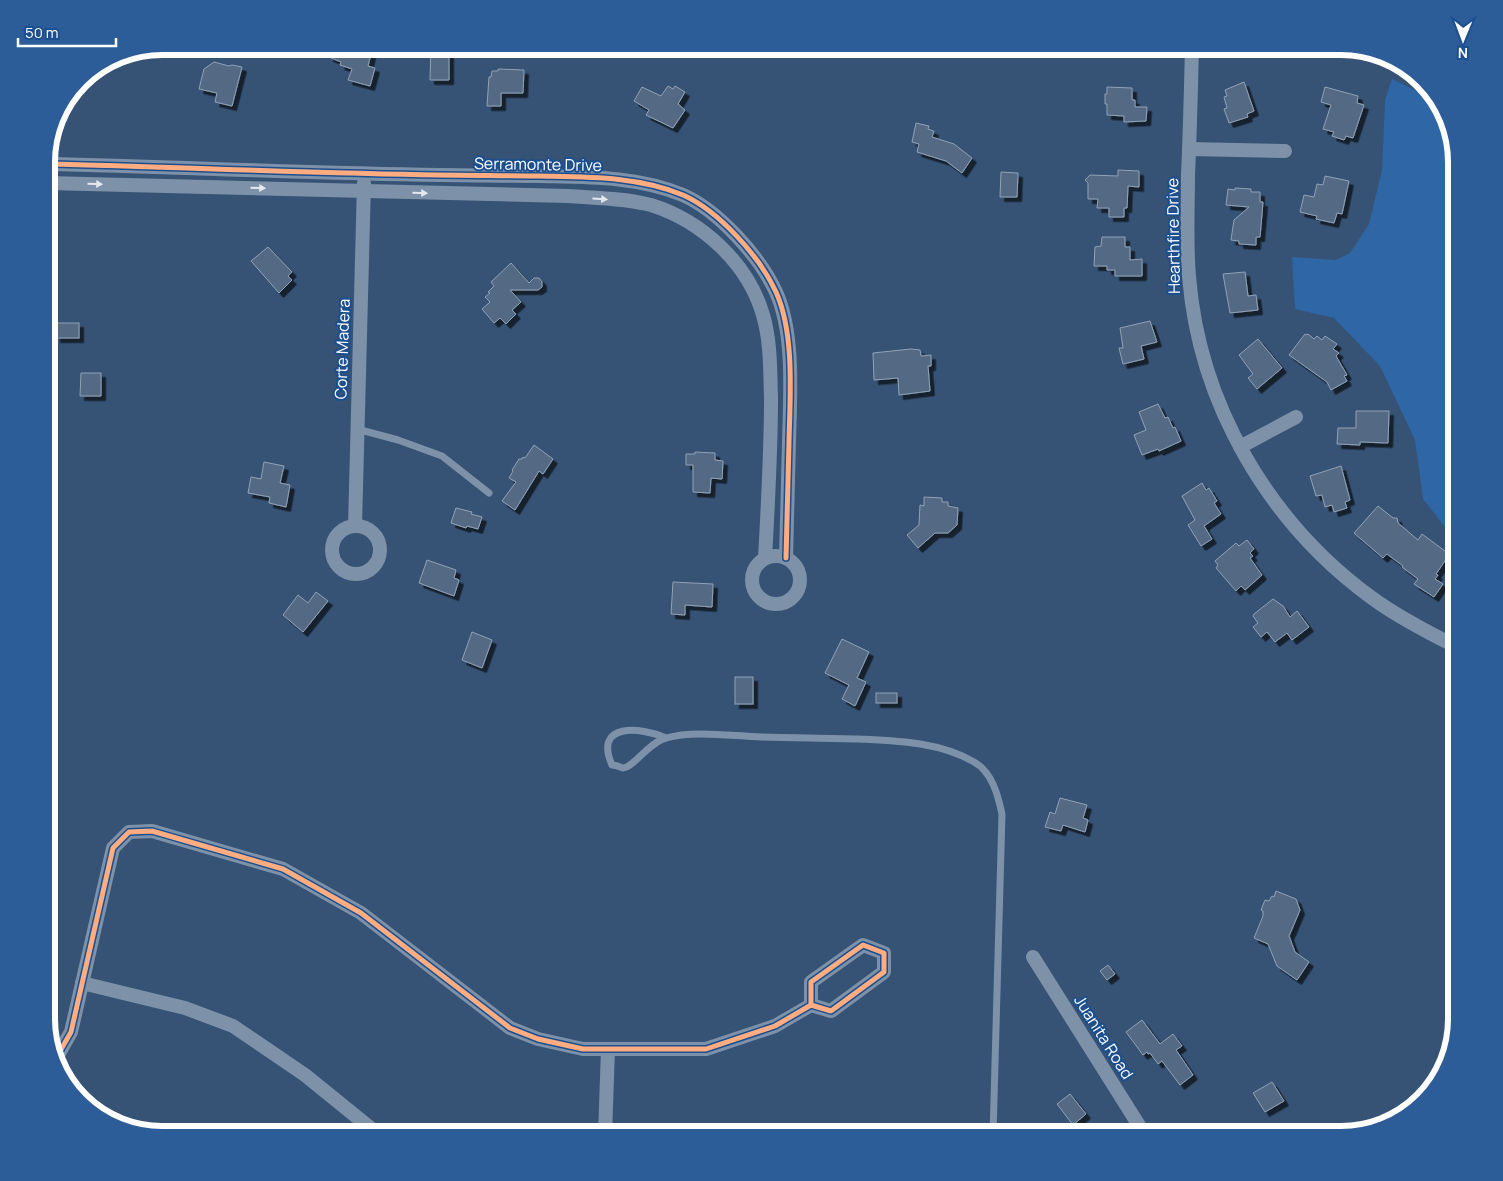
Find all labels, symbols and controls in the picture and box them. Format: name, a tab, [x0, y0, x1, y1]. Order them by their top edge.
scale bar	[18, 15, 115, 47]
north arrow	[1438, 15, 1488, 65]
text: 50 m	[25, 22, 59, 43]
text: N	[1458, 44, 1468, 63]
street label: Serramonte Drive	[474, 152, 602, 176]
street label: Hearthfire Drive	[1161, 178, 1185, 294]
one-way arrow	[88, 181, 104, 189]
one-way arrow	[250, 185, 266, 193]
one-way arrow	[412, 189, 428, 197]
one-way arrow	[592, 195, 608, 203]
street label: Corte Madera	[329, 298, 355, 400]
street label: Juanita Road	[1069, 991, 1139, 1083]

